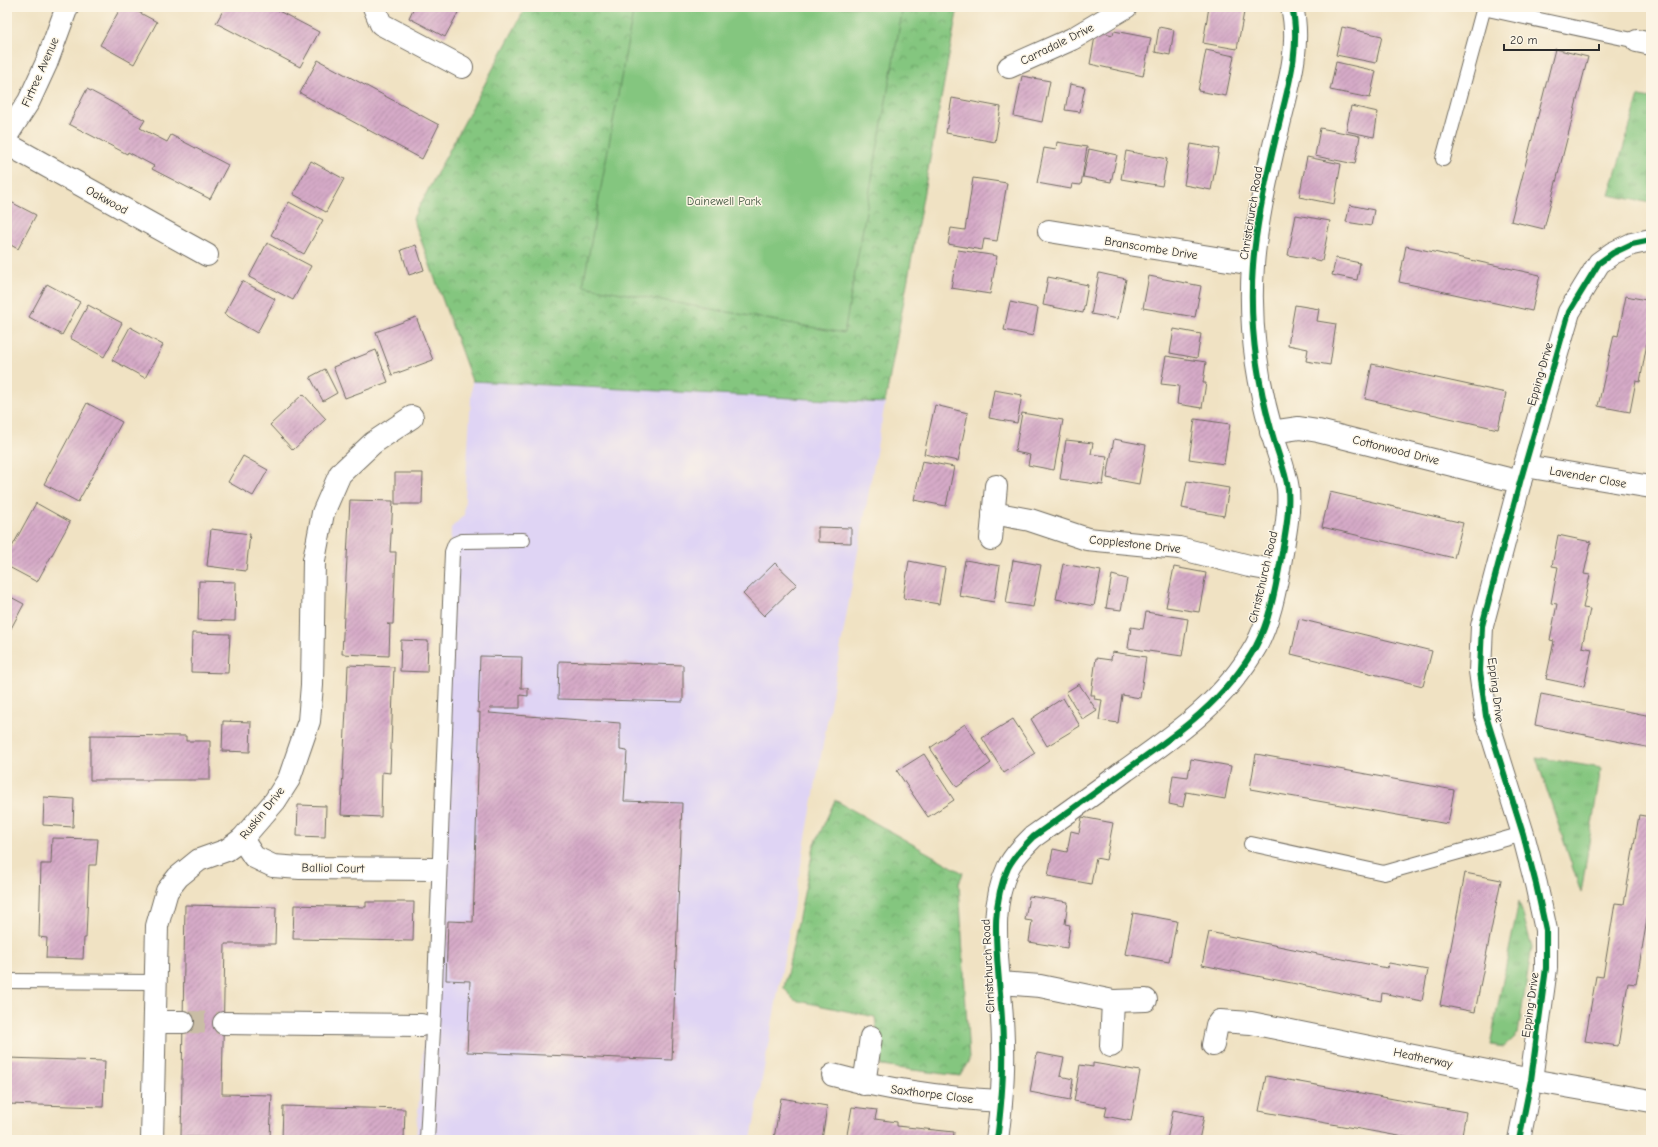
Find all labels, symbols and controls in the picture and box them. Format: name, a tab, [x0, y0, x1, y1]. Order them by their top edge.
street label: Carradale Drive	[1018, 20, 1096, 68]
scale bar	[1504, 26, 1599, 52]
text: 20 m	[1510, 33, 1538, 47]
street label: Firtree Avenue	[18, 35, 62, 109]
street label: Christchurch Road	[1237, 165, 1265, 261]
street label: Oakwood	[84, 183, 130, 217]
park label: Dainewell Park	[687, 194, 761, 208]
street label: Branscombe Drive	[1103, 234, 1199, 262]
street label: Epping Drive	[1524, 341, 1556, 407]
street label: Cottonwood Drive	[1351, 432, 1441, 468]
street label: Lavender Close	[1548, 463, 1628, 491]
street label: Christchurch Road	[1246, 530, 1280, 624]
street label: Copplestone Drive	[1089, 532, 1181, 556]
street label: Epping Drive	[1485, 657, 1507, 723]
street label: Ruskin Drive	[237, 784, 287, 842]
street label: Balliol Court	[302, 860, 365, 876]
street label: Christchurch Road	[979, 919, 997, 1013]
street label: Epping Drive	[1519, 972, 1541, 1038]
street label: Heatherway	[1392, 1045, 1454, 1071]
street label: Saxthorpe Close	[890, 1082, 974, 1106]

